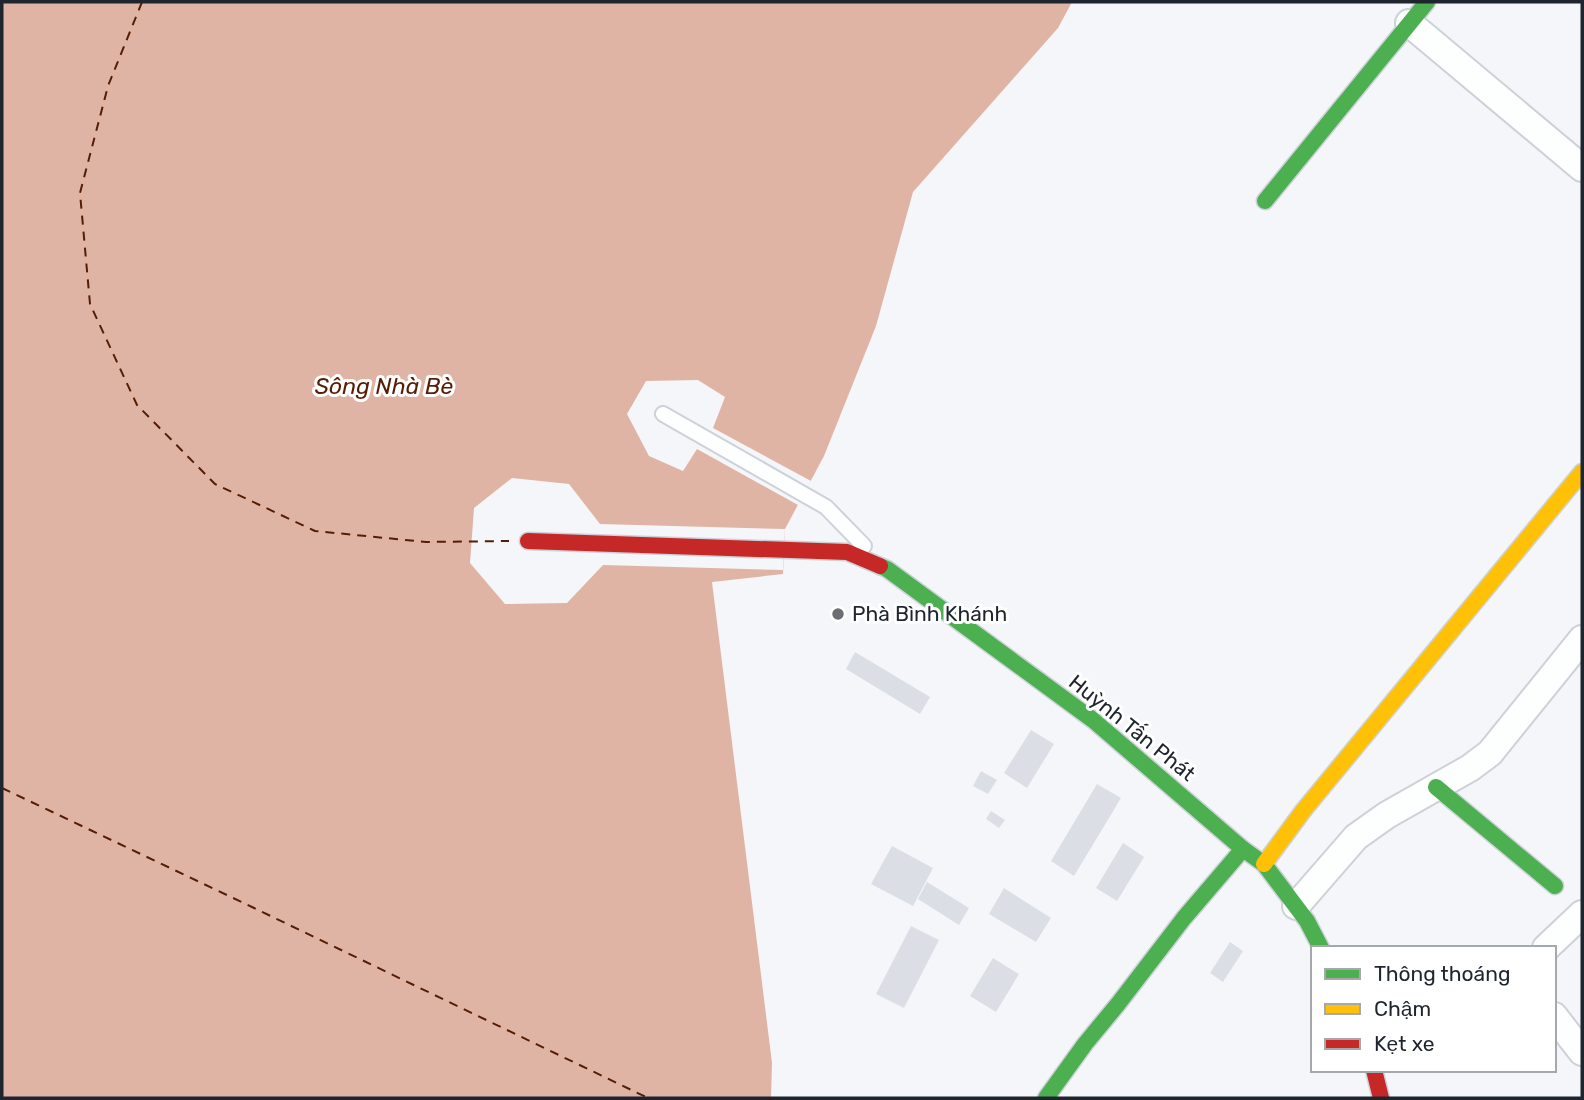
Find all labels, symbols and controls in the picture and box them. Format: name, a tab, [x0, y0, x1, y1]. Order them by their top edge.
water label: Sông Nhà Bè	[315, 372, 453, 400]
place label: Phà Bình Khánh	[852, 601, 1007, 626]
marker: Phà Bình Khánh	[830, 606, 846, 622]
street label: Huỳnh Tấn Phát	[1064, 669, 1200, 786]
legend	[1311, 946, 1556, 1072]
text: Thông thoáng	[1374, 961, 1510, 986]
text: Chậm	[1374, 996, 1431, 1021]
text: Kẹt xe	[1374, 1031, 1434, 1056]

